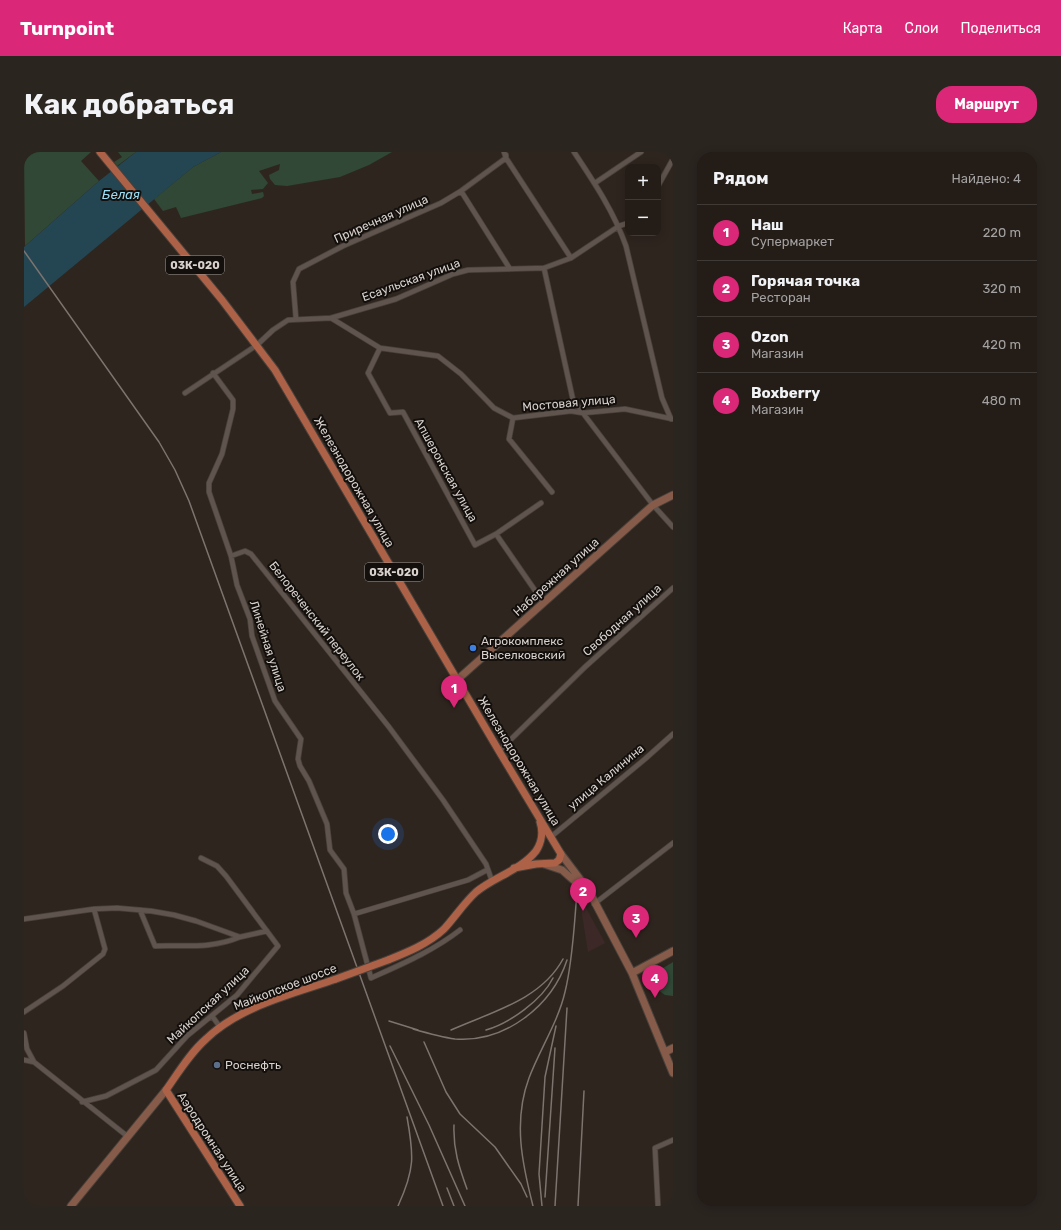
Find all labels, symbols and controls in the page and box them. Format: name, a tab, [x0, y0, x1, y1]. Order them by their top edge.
text: Turnpoint	[20, 17, 114, 40]
text: Карта	[843, 20, 883, 37]
text: Слои	[905, 20, 939, 37]
text: Поделиться	[961, 20, 1041, 37]
button: Маршрут	[936, 86, 1037, 123]
text: Как добраться	[24, 88, 234, 121]
map controls	[625, 164, 661, 236]
button: +	[625, 164, 661, 200]
text: Рядом	[713, 168, 769, 188]
text: Найдено: 4	[952, 171, 1021, 186]
water label: Белая	[102, 187, 140, 202]
street label: Приречная улица	[332, 192, 430, 246]
button: −	[625, 200, 661, 236]
text: Наш	[751, 216, 783, 234]
text: 1	[723, 225, 729, 240]
text: 220 m	[983, 225, 1021, 240]
text: Супермаркет	[751, 234, 834, 249]
road number: 03К-020	[166, 256, 224, 274]
street label: Есаульская улица	[360, 256, 462, 304]
text: Горячая точка	[751, 272, 860, 290]
text: 2	[722, 281, 730, 296]
text: 320 m	[983, 281, 1021, 296]
text: Ресторан	[751, 290, 811, 305]
text: Ozon	[751, 328, 789, 346]
text: 3	[722, 337, 730, 352]
text: 420 m	[982, 337, 1021, 352]
text: Магазин	[751, 346, 804, 361]
text: Boxberry	[751, 384, 820, 402]
street label: Мостовая улица	[522, 392, 616, 414]
text: 4	[722, 393, 730, 408]
text: 480 m	[982, 393, 1021, 408]
text: Магазин	[751, 402, 804, 417]
street label: Железнодорожная улица	[311, 414, 397, 550]
street label: Апшеронская улица	[412, 416, 480, 524]
street label: Набережная улица	[510, 535, 602, 619]
street label: Белореченский переулок	[266, 559, 368, 684]
road number: 03К-020	[365, 563, 423, 581]
street label: Свободная улица	[580, 581, 664, 659]
street label: Линейная улица	[247, 599, 289, 693]
place label: Агрокомплекс Выселковский	[481, 634, 565, 662]
marker: Агрокомплекс Выселковский	[468, 643, 478, 653]
pin: 1	[441, 675, 467, 708]
street label: Железнодорожная улица	[475, 694, 563, 828]
street label: улица Калинина	[565, 741, 647, 813]
your location	[378, 824, 398, 844]
pin: 2	[570, 878, 596, 911]
pin: 3	[623, 905, 649, 938]
street label: Майкопское шоссе	[232, 961, 339, 1013]
street label: Майкопская улица	[164, 963, 252, 1047]
pin: 4	[642, 965, 668, 998]
place label: Роснефть	[225, 1058, 281, 1072]
marker: Роснефть	[212, 1060, 222, 1070]
street label: Аэродромная улица	[175, 1090, 249, 1194]

